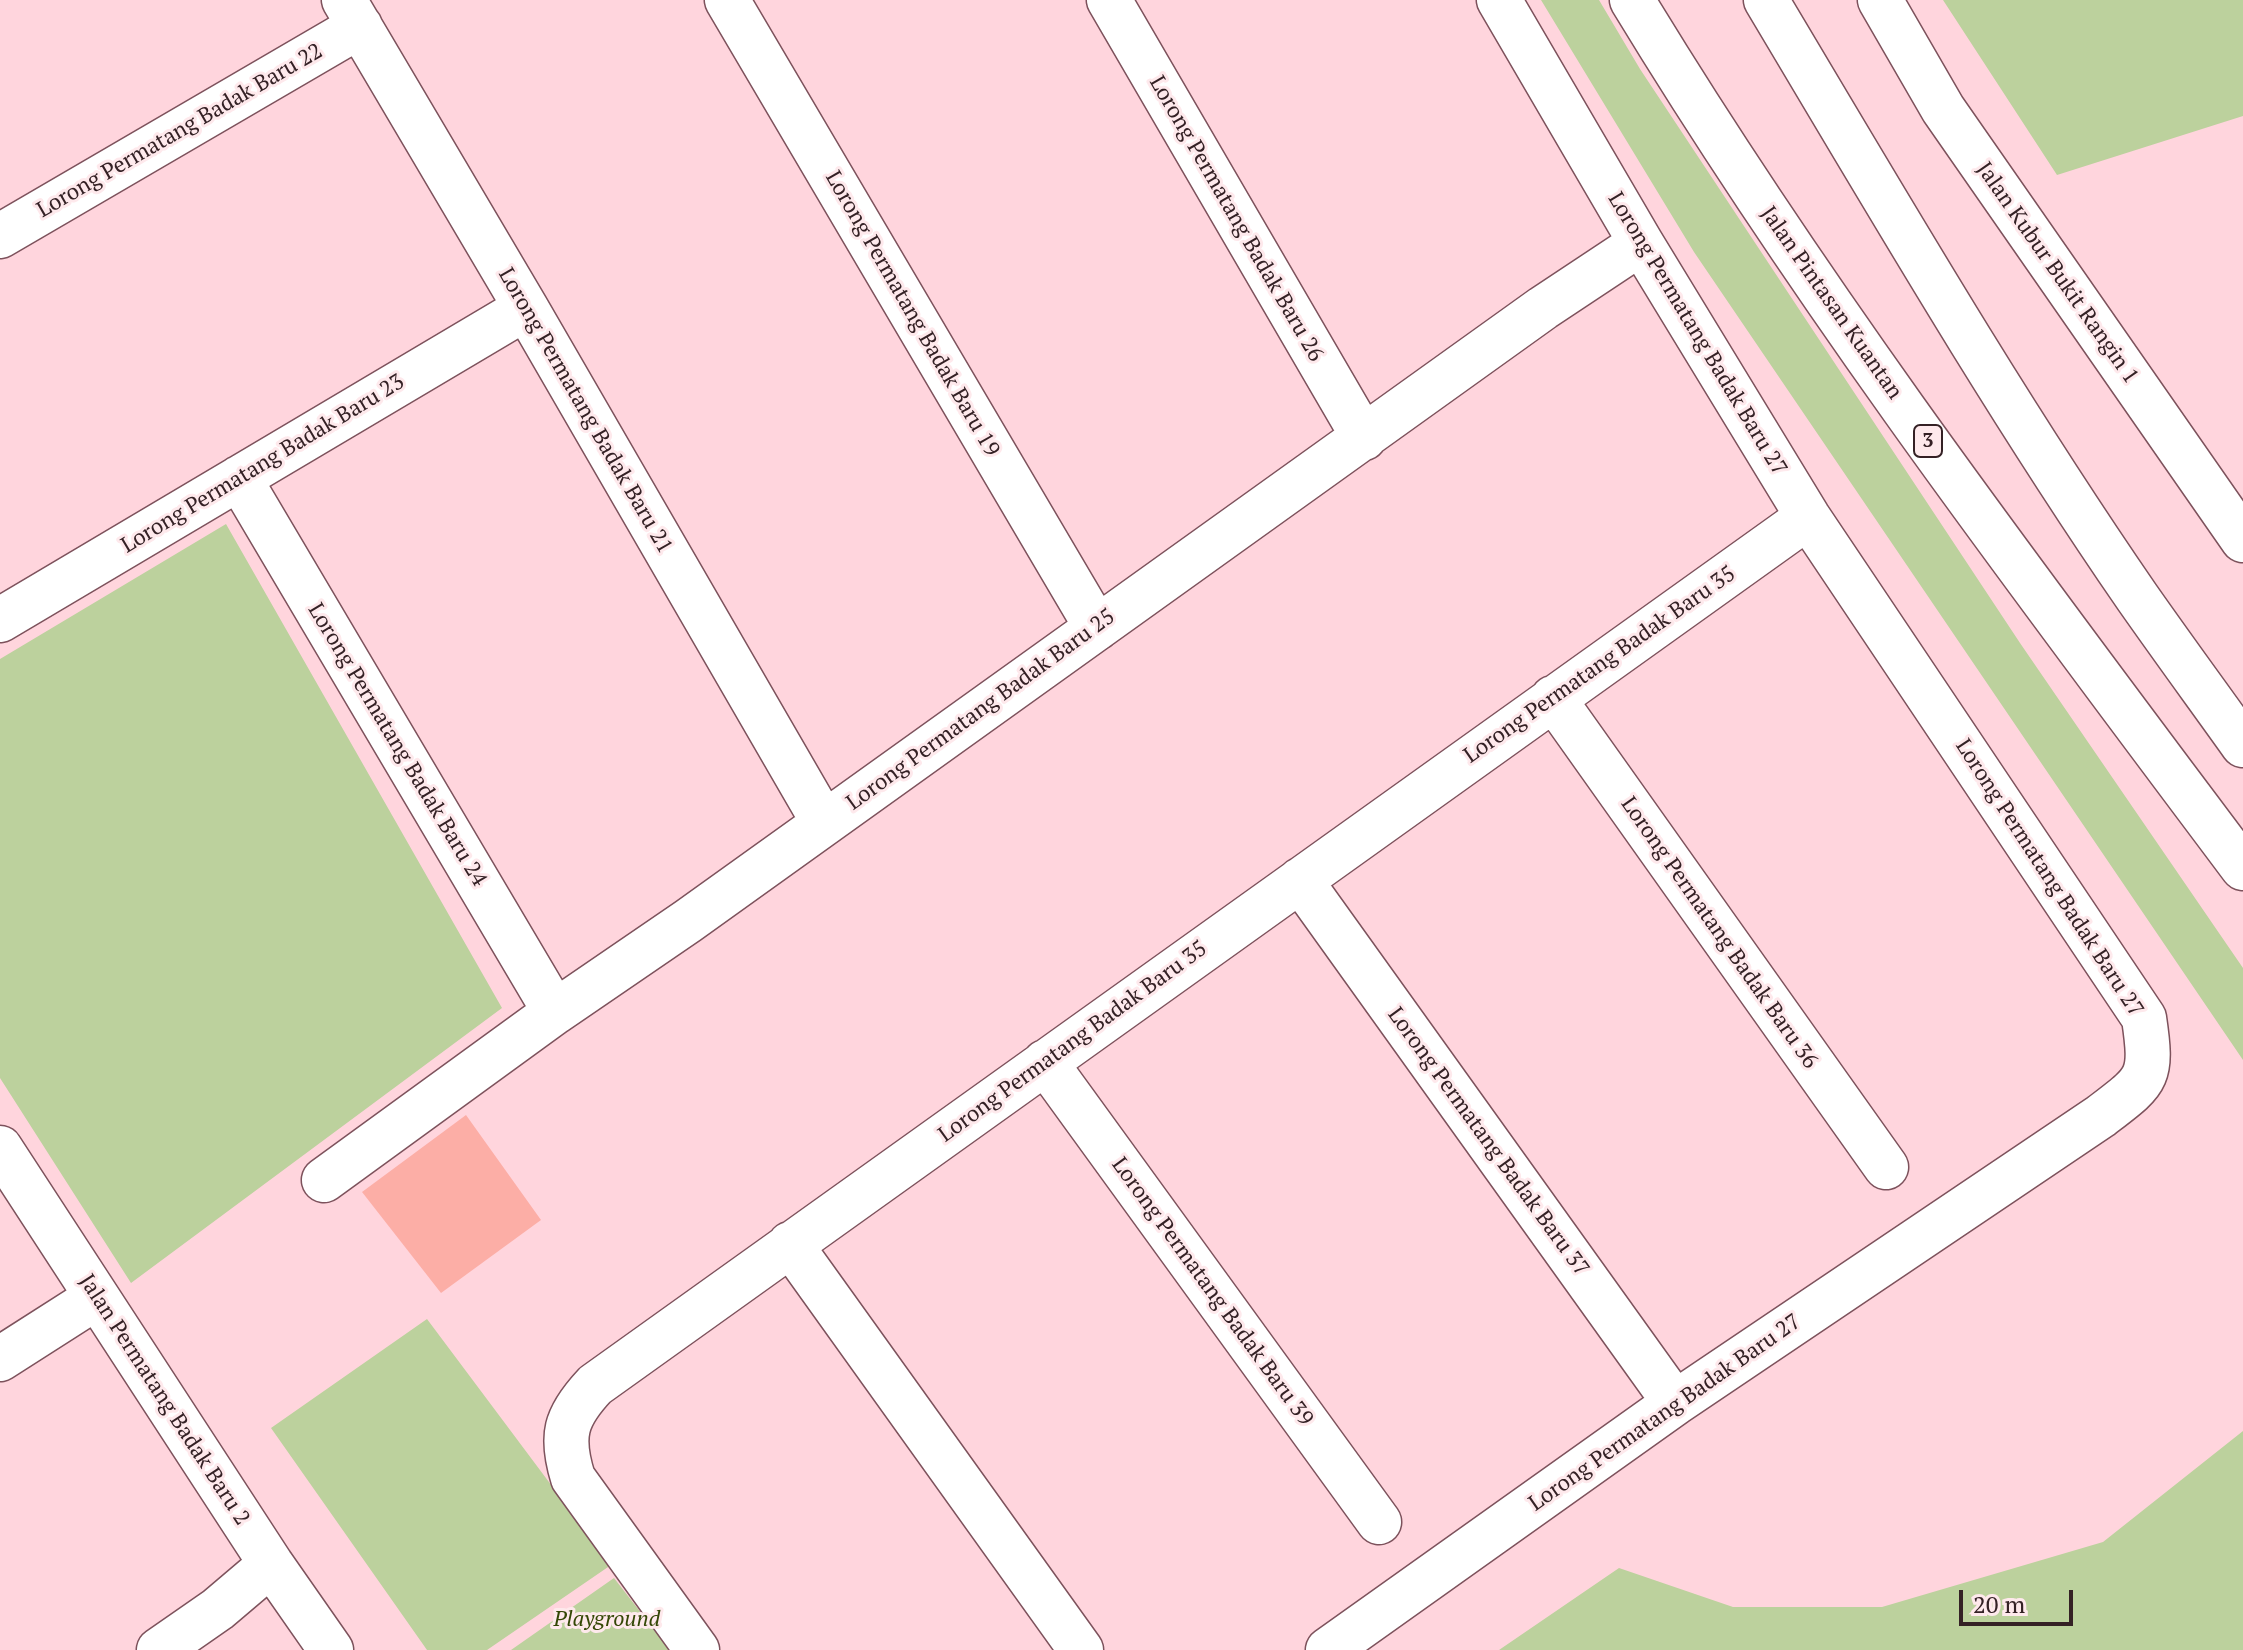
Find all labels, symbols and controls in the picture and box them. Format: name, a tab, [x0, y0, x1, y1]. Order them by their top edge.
street label: Lorong Permatang Badak Baru 22	[33, 38, 327, 224]
street label: Lorong Permatang Badak Baru 26	[1143, 72, 1329, 366]
street label: Jalan Kubur Bukit Rangin 1	[1970, 157, 2144, 389]
street label: Lorong Permatang Badak Baru 19	[819, 167, 1005, 461]
street label: Lorong Permatang Badak Baru 27	[1602, 188, 1792, 480]
street label: Jalan Pintasan Kuantan	[1754, 202, 1908, 404]
street label: Lorong Permatang Badak Baru 21	[492, 264, 678, 558]
street label: Lorong Permatang Badak Baru 23	[117, 369, 409, 559]
road number: 3	[1914, 425, 1942, 457]
street label: Lorong Permatang Badak Baru 35	[1459, 561, 1741, 769]
street label: Lorong Permatang Badak Baru 24	[302, 599, 492, 891]
street label: Lorong Permatang Badak Baru 25	[842, 604, 1120, 816]
street label: Lorong Permatang Badak Baru 27	[1949, 734, 2149, 1022]
street label: Lorong Permatang Badak Baru 36	[1615, 792, 1823, 1074]
street label: Lorong Permatang Badak Baru 35	[934, 936, 1212, 1148]
street label: Lorong Permatang Badak Baru 37	[1382, 1003, 1594, 1281]
street label: Lorong Permatang Badak Baru 39	[1106, 1153, 1318, 1431]
street label: Jalan Permatang Badak Baru 2	[73, 1270, 255, 1530]
street label: Lorong Permatang Badak Baru 27	[1524, 1309, 1806, 1517]
scale bar	[1963, 1574, 2077, 1624]
text: 20 m	[1973, 1588, 2025, 1620]
park label: Playground	[554, 1607, 660, 1633]

